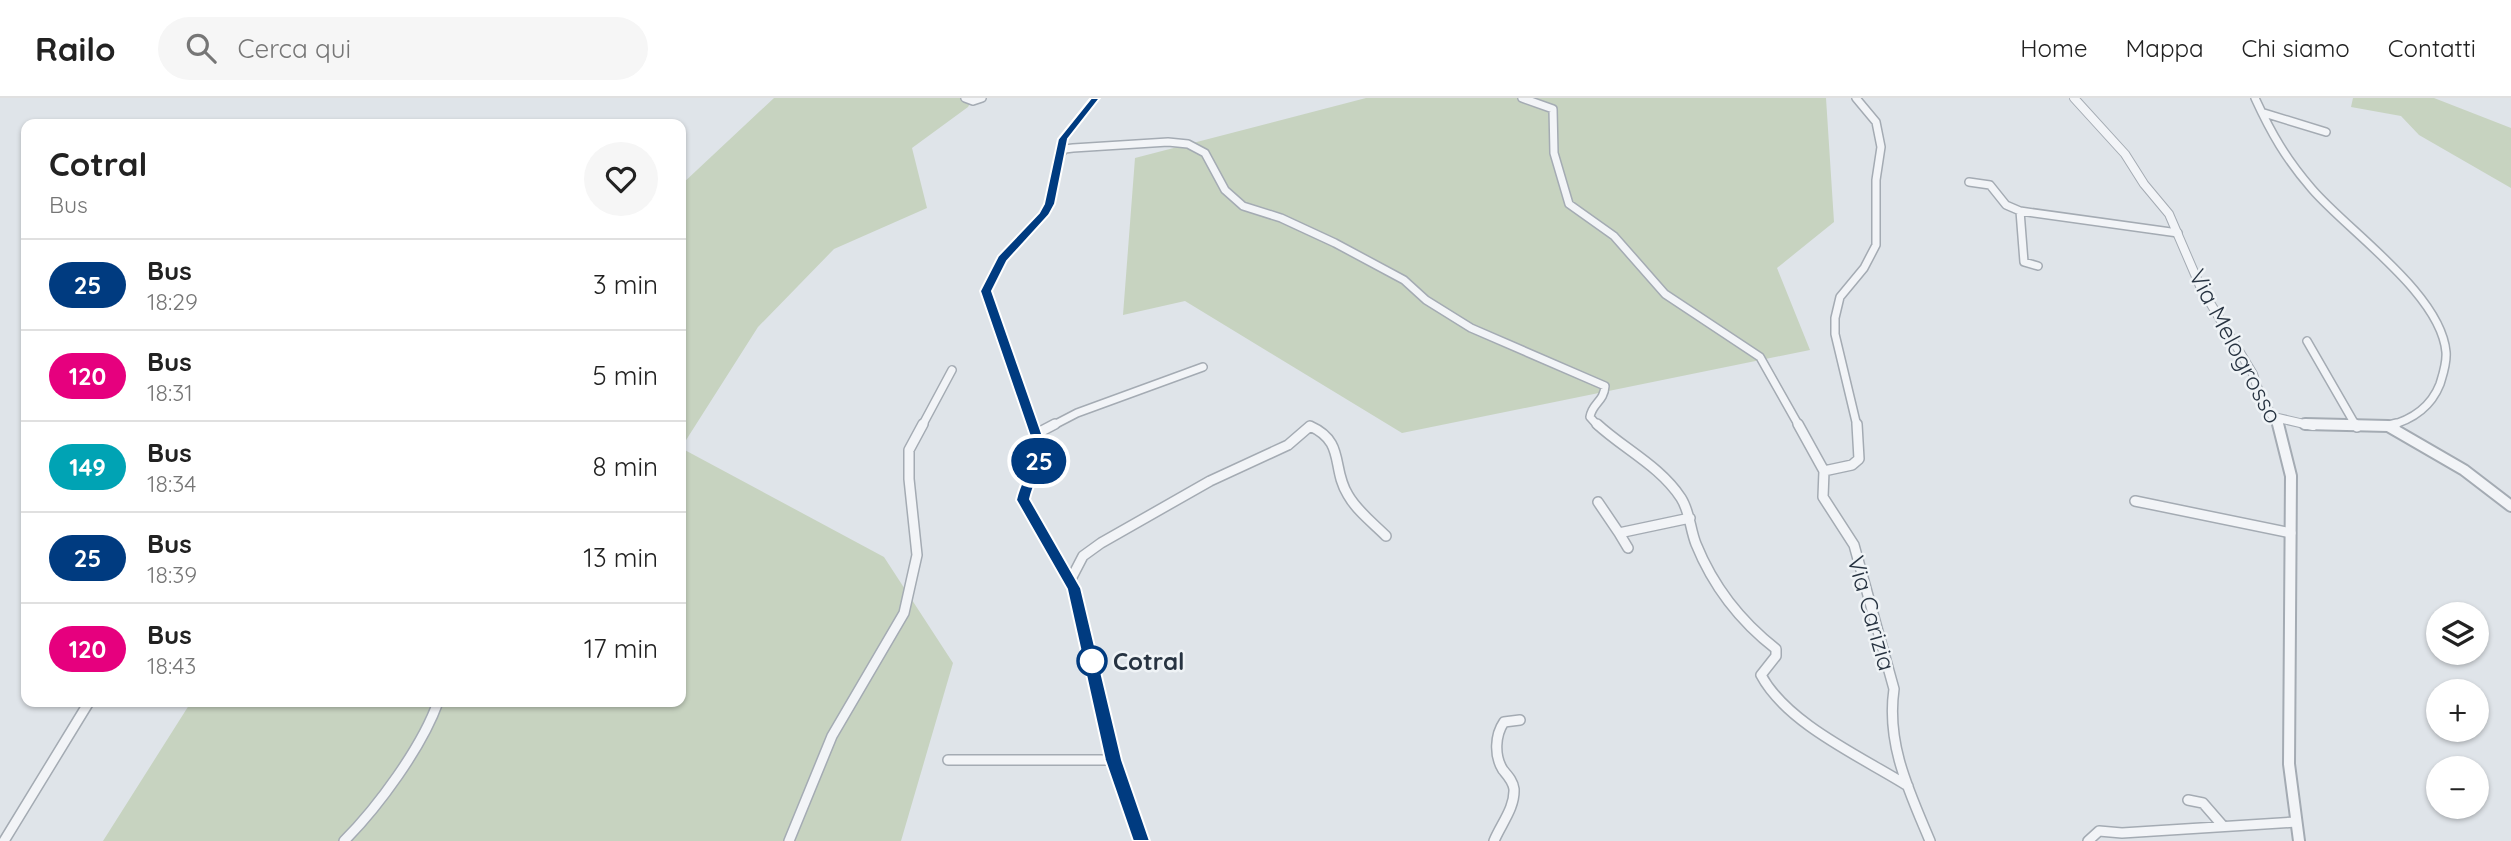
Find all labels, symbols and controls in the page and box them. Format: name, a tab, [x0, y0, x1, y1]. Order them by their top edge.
search box	[158, 17, 648, 80]
text: Railo	[35, 28, 116, 69]
icon: search	[182, 29, 220, 67]
text: Cerca qui	[238, 32, 351, 65]
text: Home	[2020, 33, 2088, 63]
text: Mappa	[2126, 33, 2204, 63]
text: Chi siamo	[2242, 33, 2350, 63]
text: Contatti	[2388, 33, 2476, 63]
button: heart	[584, 142, 658, 216]
text: Cotral	[49, 143, 147, 184]
text: Bus	[49, 190, 88, 219]
text: Bus	[147, 254, 192, 287]
street label: Via Melogrosso	[2183, 264, 2289, 428]
text: 3 min	[593, 268, 658, 301]
text: 25	[74, 270, 101, 300]
text: 18:29	[147, 287, 198, 316]
text: Bus	[147, 345, 192, 378]
text: 5 min	[592, 359, 658, 392]
text: 120	[69, 361, 106, 391]
text: 18:31	[147, 378, 193, 407]
text: Bus	[147, 436, 192, 469]
line badge: 25	[1007, 438, 1070, 484]
text: 25	[1025, 446, 1053, 476]
text: 8 min	[593, 450, 658, 483]
text: 149	[69, 452, 106, 482]
text: 18:34	[147, 469, 196, 498]
text: Bus	[147, 527, 192, 560]
text: 13 min	[583, 541, 658, 574]
text: 25	[74, 543, 101, 573]
street label: Via Carizia	[1841, 552, 1903, 674]
text: 18:39	[147, 560, 197, 589]
map controls	[2426, 602, 2489, 819]
button: layers	[2426, 602, 2489, 665]
text: Bus	[147, 618, 192, 651]
text: 17 min	[584, 632, 658, 665]
text: 120	[69, 634, 106, 664]
marker: Cotral	[1077, 646, 1107, 676]
place label: Cotral	[1113, 646, 1185, 676]
text: 18:43	[147, 651, 196, 680]
button: +	[2426, 679, 2489, 742]
button: −	[2426, 756, 2489, 819]

